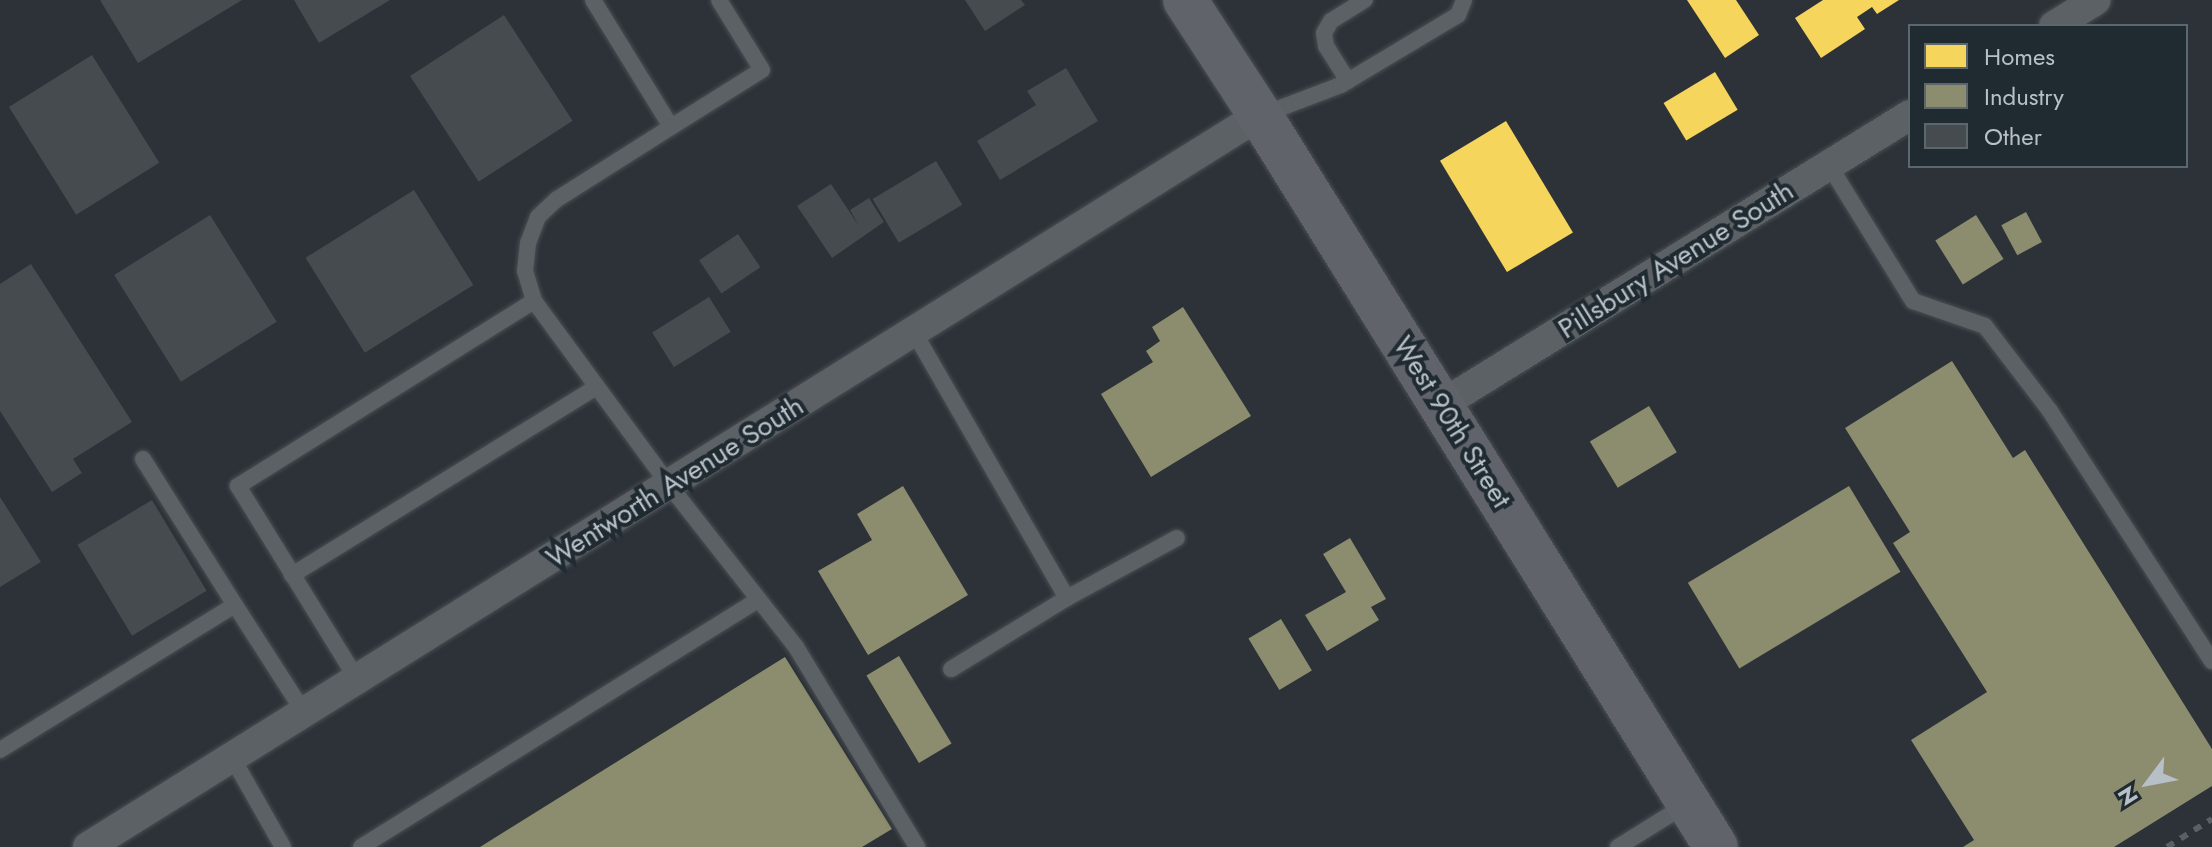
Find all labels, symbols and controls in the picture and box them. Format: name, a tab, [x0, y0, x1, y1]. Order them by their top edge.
legend	[1908, 24, 2188, 168]
text: Homes	[1984, 39, 2055, 74]
text: Industry	[1984, 79, 2064, 114]
text: Other	[1984, 119, 2042, 154]
street label: Pillsbury Avenue South	[1552, 174, 1800, 346]
street label: West 90th Street	[1386, 330, 1518, 514]
street label: Wentworth Avenue South	[540, 389, 810, 575]
north arrow	[2108, 743, 2188, 823]
text: N	[2109, 780, 2146, 812]

